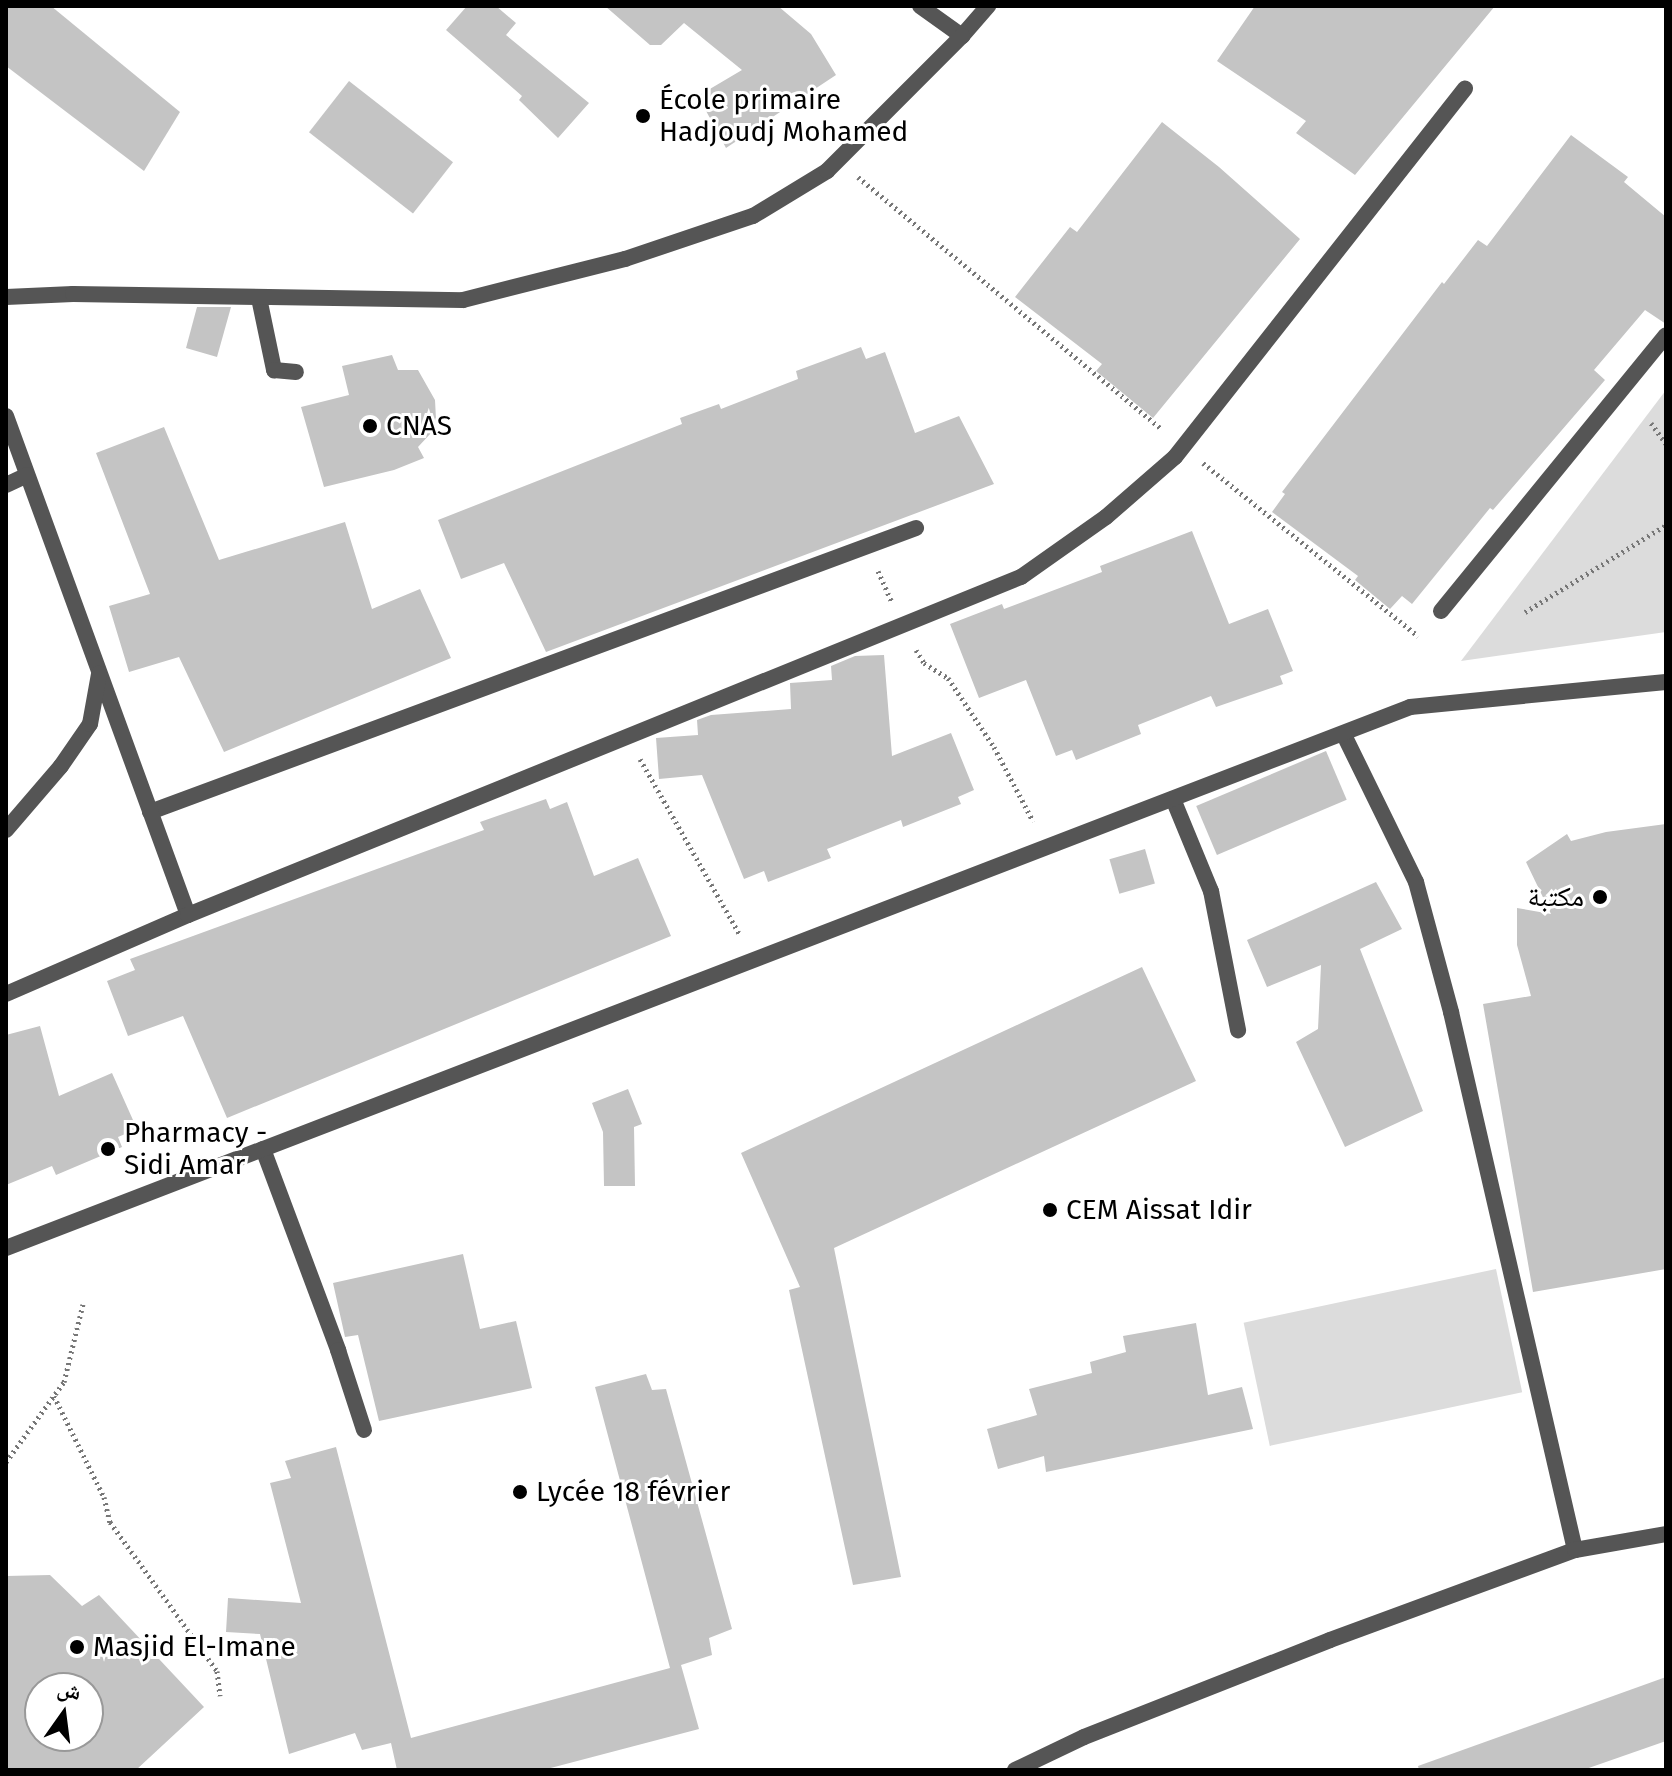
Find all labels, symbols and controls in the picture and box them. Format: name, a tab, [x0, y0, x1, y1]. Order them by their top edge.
place label: École primaire Hadjoudj Mohamed	[659, 83, 908, 149]
marker: École primaire Hadjoudj Mohamed	[634, 107, 652, 125]
place label: CNAS	[386, 409, 452, 443]
marker: CNAS	[361, 417, 379, 435]
place label: مكتبة	[1527, 880, 1584, 914]
marker: مكتبة	[1591, 888, 1609, 906]
place label: Pharmacy - Sidi Amar	[124, 1116, 267, 1182]
marker: Pharmacy - Sidi Amar	[99, 1140, 117, 1158]
place label: CEM Aissat Idir	[1066, 1193, 1252, 1227]
marker: CEM Aissat Idir	[1041, 1201, 1059, 1219]
place label: Lycée 18 février	[536, 1475, 730, 1509]
marker: Lycée 18 février	[511, 1483, 529, 1501]
place label: Masjid El-Imane	[93, 1630, 296, 1664]
marker: Masjid El-Imane	[68, 1638, 86, 1656]
north arrow	[24, 1672, 104, 1752]
text: ش	[55, 1674, 84, 1706]

